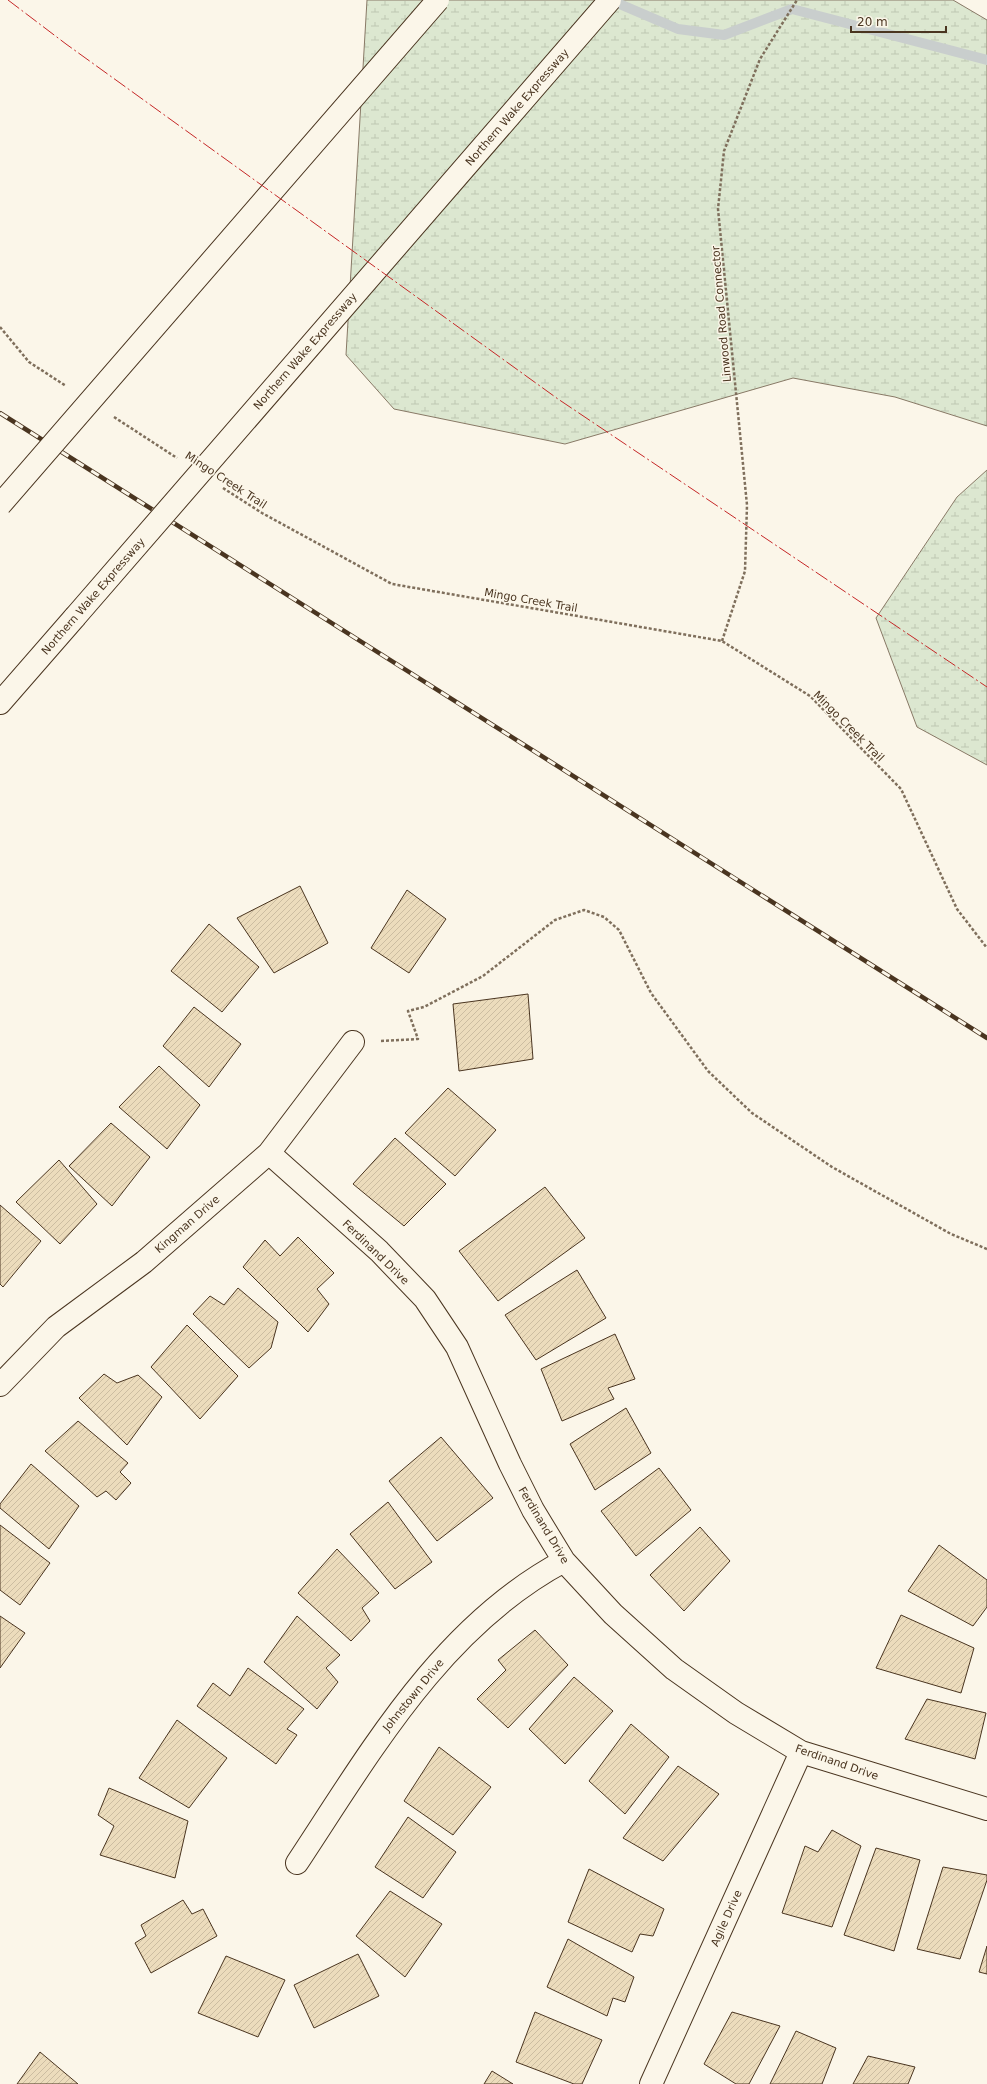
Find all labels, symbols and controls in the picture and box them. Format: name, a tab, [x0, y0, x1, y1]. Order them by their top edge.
scale bar	[851, 8, 946, 34]
text: 20 m	[857, 15, 888, 29]
street label: Northern Wake Expressway	[463, 46, 572, 168]
street label: Linwood Road Connector	[709, 245, 734, 383]
street label: Northern Wake Expressway	[251, 290, 360, 412]
street label: Mingo Creek Trail	[183, 449, 269, 512]
street label: Northern Wake Expressway	[39, 535, 148, 657]
street label: Mingo Creek Trail	[483, 586, 579, 615]
street label: Mingo Creek Trail	[811, 688, 887, 764]
street label: Kingman Drive	[152, 1193, 223, 1256]
street label: Ferdinand Drive	[340, 1217, 412, 1288]
street label: Ferdinand Drive	[516, 1484, 572, 1566]
street label: Johnstown Drive	[380, 1656, 447, 1735]
street label: Ferdinand Drive	[793, 1742, 880, 1783]
street label: Agile Drive	[708, 1888, 745, 1948]

